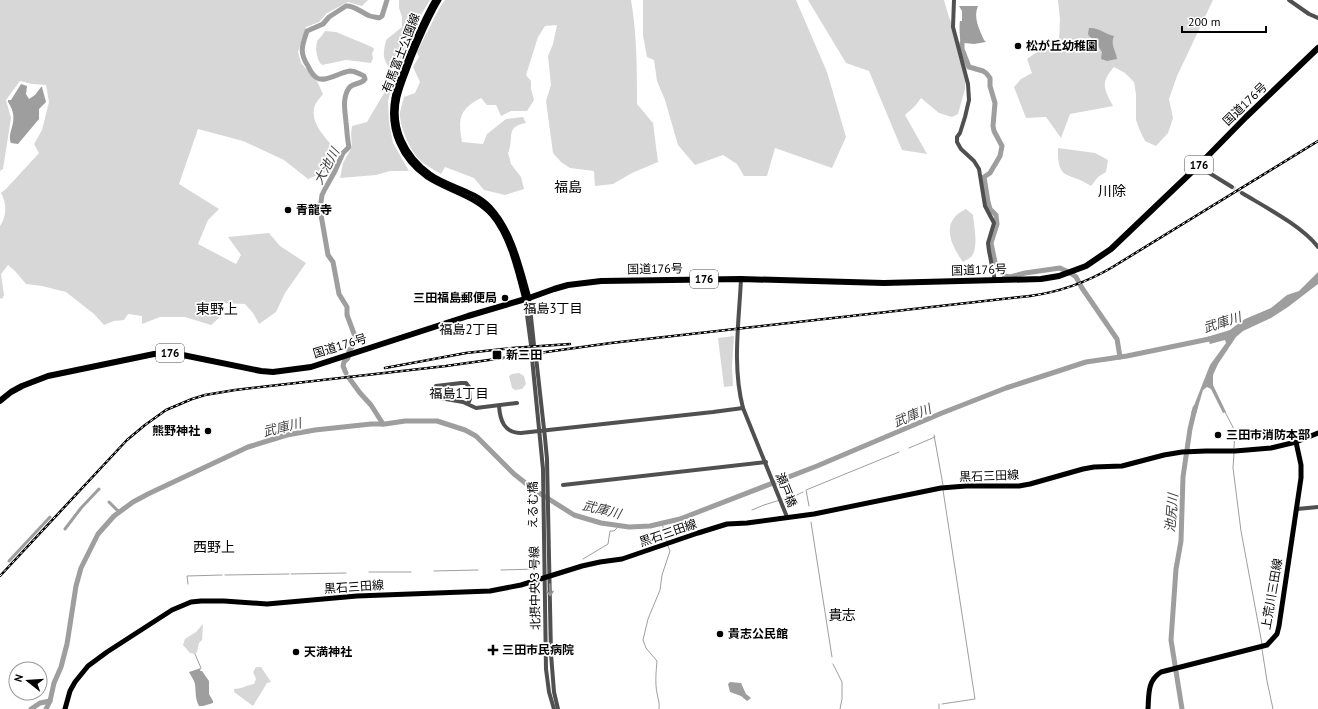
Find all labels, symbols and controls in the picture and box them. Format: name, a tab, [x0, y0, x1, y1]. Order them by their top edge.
scale bar	[1182, 8, 1266, 34]
street label: 有馬富士公園線	[378, 11, 423, 95]
text: 200 m	[1188, 14, 1221, 29]
place label: 松が丘幼稚園	[1026, 38, 1098, 53]
marker: 松が丘幼稚園	[1013, 41, 1023, 51]
street label: 国道176号	[1219, 79, 1270, 128]
water label: 大池川	[310, 143, 344, 187]
road number: 176	[1185, 156, 1213, 174]
district label: 福島	[554, 178, 582, 196]
district label: 川除	[1098, 182, 1126, 200]
place label: 青龍寺	[296, 202, 332, 217]
marker: 青龍寺	[283, 205, 293, 215]
street label: 国道176号	[627, 261, 683, 276]
street label: 国道176号	[951, 261, 1007, 278]
road number: 176	[690, 270, 718, 288]
place label: 三田福島郵便局	[413, 290, 497, 305]
marker: 三田福島郵便局	[500, 293, 510, 303]
district label: 東野上	[196, 300, 238, 318]
district label: 福島3丁目	[523, 300, 583, 317]
water label: 武庫川	[1201, 308, 1245, 337]
district label: 福島2丁目	[439, 321, 499, 338]
street label: 国道176号	[311, 330, 369, 361]
road number: 176	[156, 344, 184, 362]
place label: 新三田	[506, 347, 542, 362]
marker: 新三田	[491, 349, 503, 361]
district label: 福島1丁目	[429, 385, 489, 402]
water label: 武庫川	[891, 400, 935, 431]
water label: 武庫川	[261, 414, 305, 440]
place label: 熊野神社	[152, 423, 200, 438]
marker: 熊野神社	[203, 426, 213, 436]
place label: 三田市消防本部	[1226, 427, 1310, 442]
marker: 三田市消防本部	[1213, 430, 1223, 440]
street label: 黒石三田線	[959, 467, 1019, 484]
street label: 瀬戸橋	[773, 470, 800, 509]
street label: えるむ橋	[525, 481, 540, 529]
water label: 池尻川	[1161, 491, 1182, 533]
water label: 武庫川	[581, 497, 625, 523]
street label: 黒石三田線	[637, 516, 699, 549]
district label: 西野上	[193, 538, 235, 556]
street label: 北摂中央３号線	[526, 546, 543, 630]
street label: 上荒川三田線	[1258, 557, 1285, 631]
street label: 黒石三田線	[324, 577, 384, 596]
one-way arrow	[546, 583, 554, 596]
district label: 貴志	[828, 606, 856, 624]
place label: 貴志公民館	[728, 626, 788, 641]
marker: 貴志公民館	[715, 629, 725, 639]
place label: 三田市民病院	[502, 642, 574, 657]
place label: 天満神社	[304, 644, 352, 659]
marker: 三田市民病院	[487, 644, 499, 656]
marker: 天満神社	[291, 647, 301, 657]
north arrow	[8, 661, 48, 701]
text: N	[11, 673, 26, 684]

